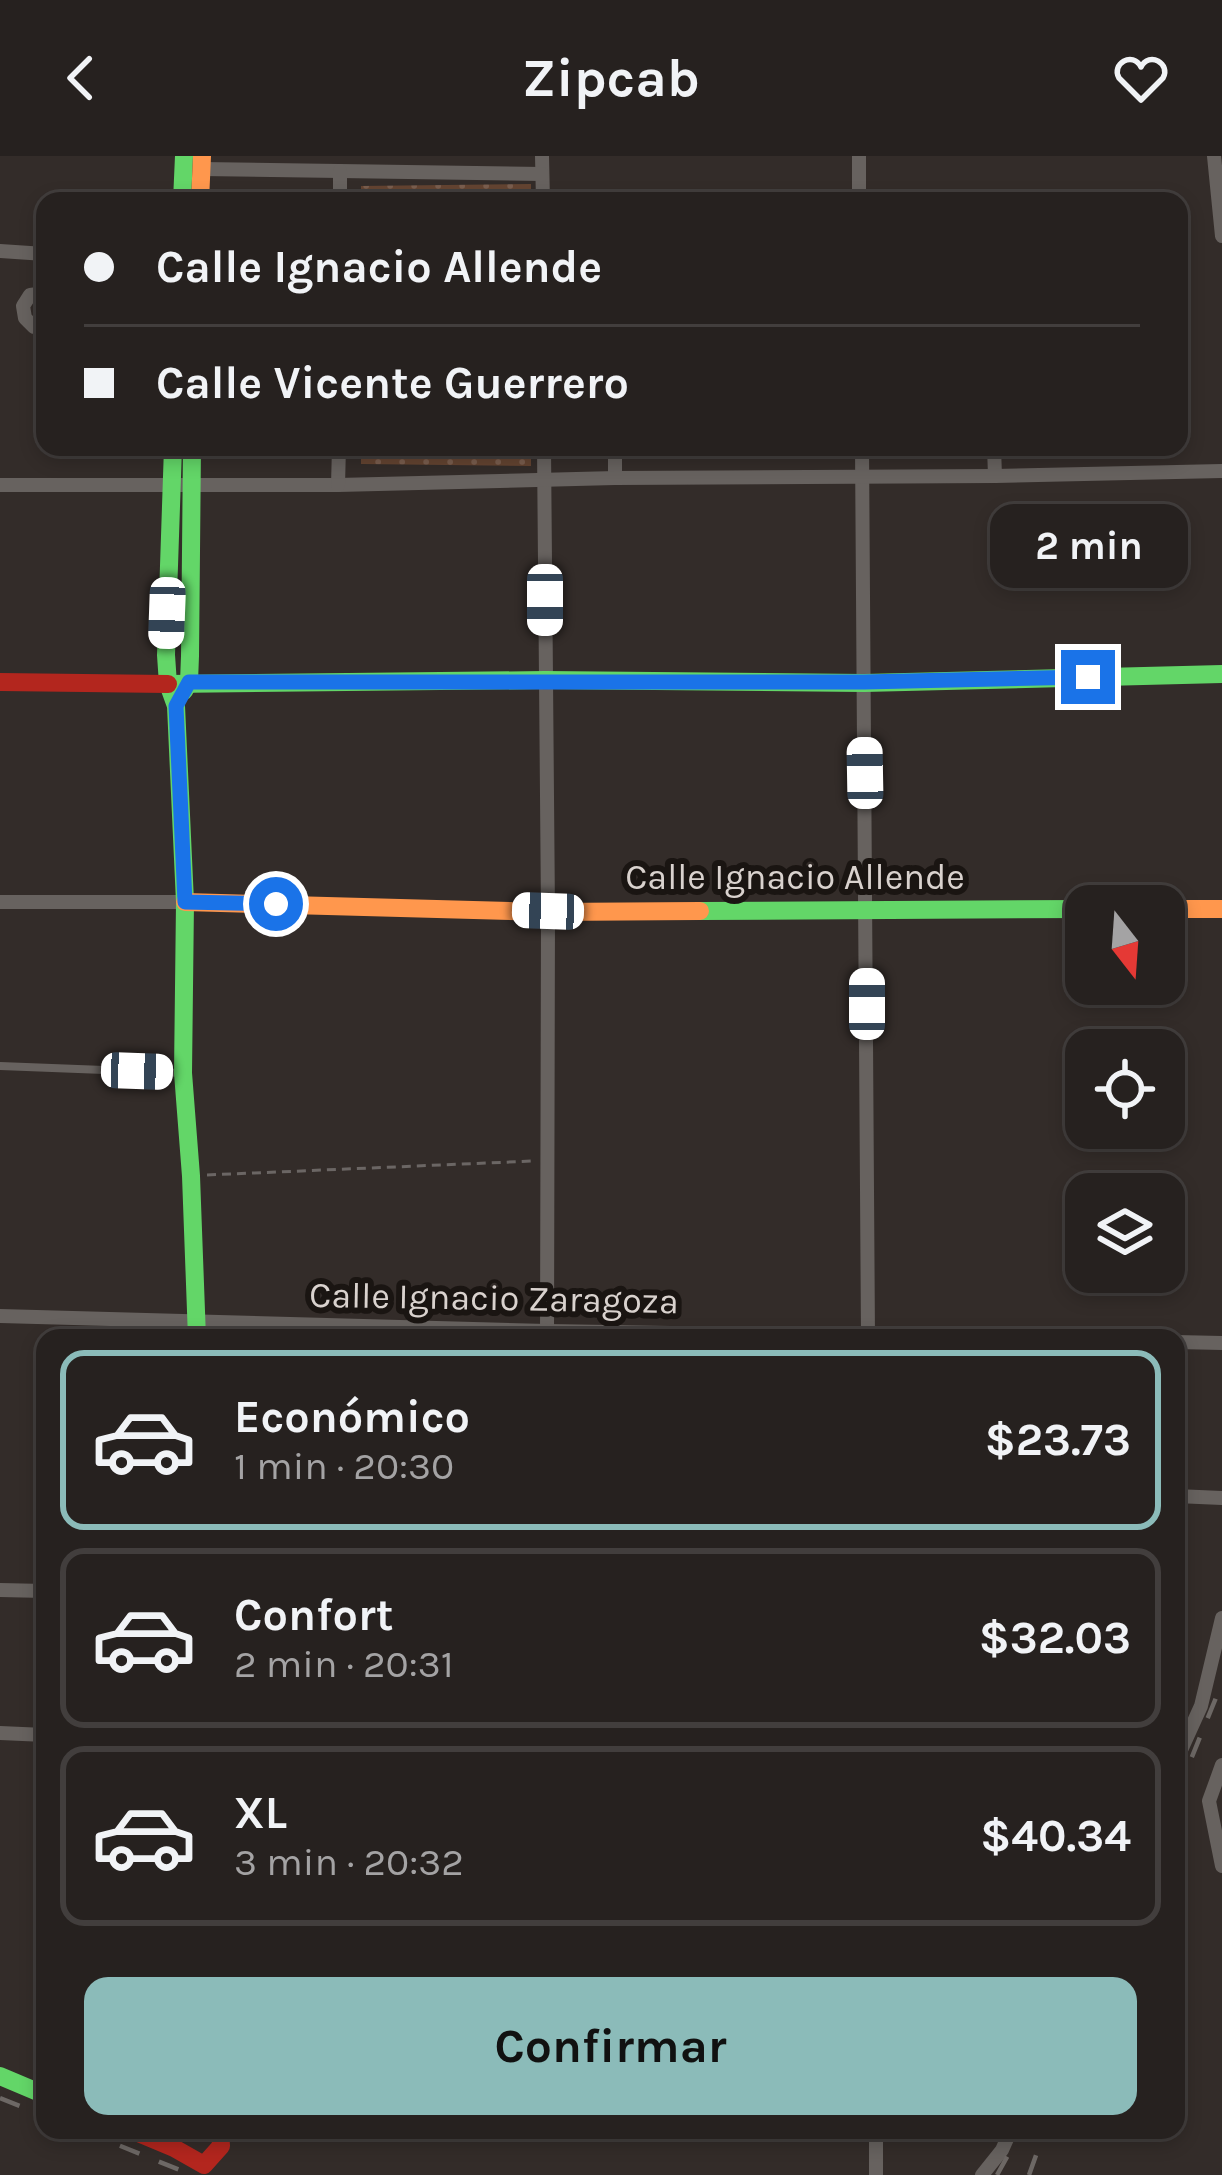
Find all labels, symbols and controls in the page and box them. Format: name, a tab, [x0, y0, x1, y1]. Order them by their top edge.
icon: back	[48, 45, 114, 111]
icon: heart	[1108, 45, 1174, 111]
text: Zipcab	[522, 46, 700, 110]
text: Calle Ignacio Allende	[156, 241, 602, 293]
text: Calle Vicente Guerrero	[156, 357, 629, 409]
callout: 2 min	[989, 503, 1187, 587]
text: 2 min	[1035, 523, 1143, 569]
car	[527, 564, 563, 636]
car	[148, 576, 186, 650]
route end	[1061, 650, 1115, 704]
car	[846, 737, 884, 809]
street label: Calle Ignacio Allende	[625, 856, 965, 898]
route start	[249, 877, 303, 931]
north arrow	[1065, 885, 1185, 1005]
map controls	[1065, 885, 1185, 1293]
car	[511, 892, 585, 930]
car	[849, 968, 885, 1040]
button: locate	[1065, 1029, 1185, 1149]
car	[100, 1052, 174, 1090]
button: layers	[1065, 1173, 1185, 1293]
street label: Calle Ignacio Zaragoza	[309, 1274, 679, 1322]
icon: car	[90, 1386, 198, 1494]
text: Económico	[234, 1391, 470, 1443]
text: $23.73	[985, 1414, 1131, 1466]
text: 1 min · 20:30	[234, 1443, 454, 1489]
icon: car	[90, 1584, 198, 1692]
text: Confort	[234, 1589, 393, 1641]
text: $32.03	[979, 1612, 1131, 1664]
text: 2 min · 20:31	[234, 1641, 454, 1687]
icon: car	[90, 1782, 198, 1890]
text: XL	[234, 1787, 287, 1839]
text: $40.34	[980, 1810, 1131, 1862]
text: 3 min · 20:32	[234, 1839, 464, 1885]
button: Confirmar	[84, 1977, 1137, 2115]

